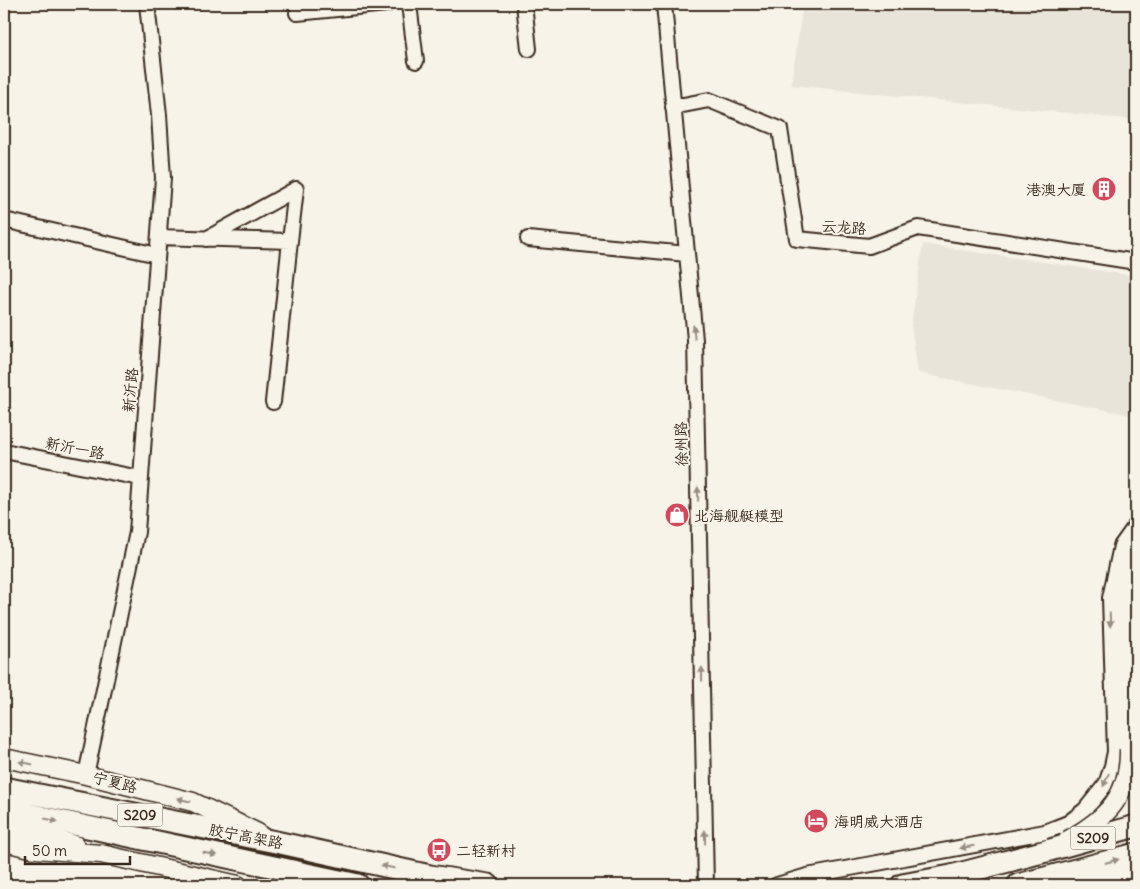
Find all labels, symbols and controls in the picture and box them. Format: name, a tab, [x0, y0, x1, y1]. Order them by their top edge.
building icon: 港澳大厦	[1091, 176, 1117, 202]
place label: 港澳大厦	[1026, 180, 1086, 199]
street label: 云龙路	[821, 216, 867, 238]
one-way arrow	[690, 323, 698, 339]
street label: 新沂路	[119, 367, 141, 413]
street label: 徐州路	[671, 421, 691, 467]
street label: 新沂一路	[44, 433, 106, 463]
one-way arrow	[694, 486, 702, 502]
shop icon: 北海舰艇模型	[664, 502, 690, 528]
place label: 北海舰艇模型	[694, 506, 784, 525]
one-way arrow	[1107, 612, 1115, 628]
one-way arrow	[698, 666, 706, 682]
one-way arrow	[18, 758, 34, 766]
street label: 宁夏路	[91, 767, 139, 797]
one-way arrow	[1102, 773, 1110, 787]
one-way arrow	[177, 796, 192, 804]
road number: S209	[118, 804, 162, 826]
hotel icon: 海明威大酒店	[803, 808, 829, 834]
place label: 海明威大酒店	[834, 812, 924, 831]
one-way arrow	[44, 816, 59, 824]
street label: 胶宁高架路	[207, 820, 285, 852]
road number: S209	[1070, 826, 1116, 850]
one-way arrow	[701, 828, 709, 844]
scale bar	[25, 834, 130, 866]
bus stop icon: 二轻新村	[426, 837, 452, 863]
text: 50 m	[32, 841, 67, 860]
place label: 二轻新村	[456, 841, 516, 860]
one-way arrow	[958, 843, 974, 851]
one-way arrow	[203, 850, 218, 858]
one-way arrow	[1104, 856, 1119, 864]
one-way arrow	[380, 862, 396, 870]

